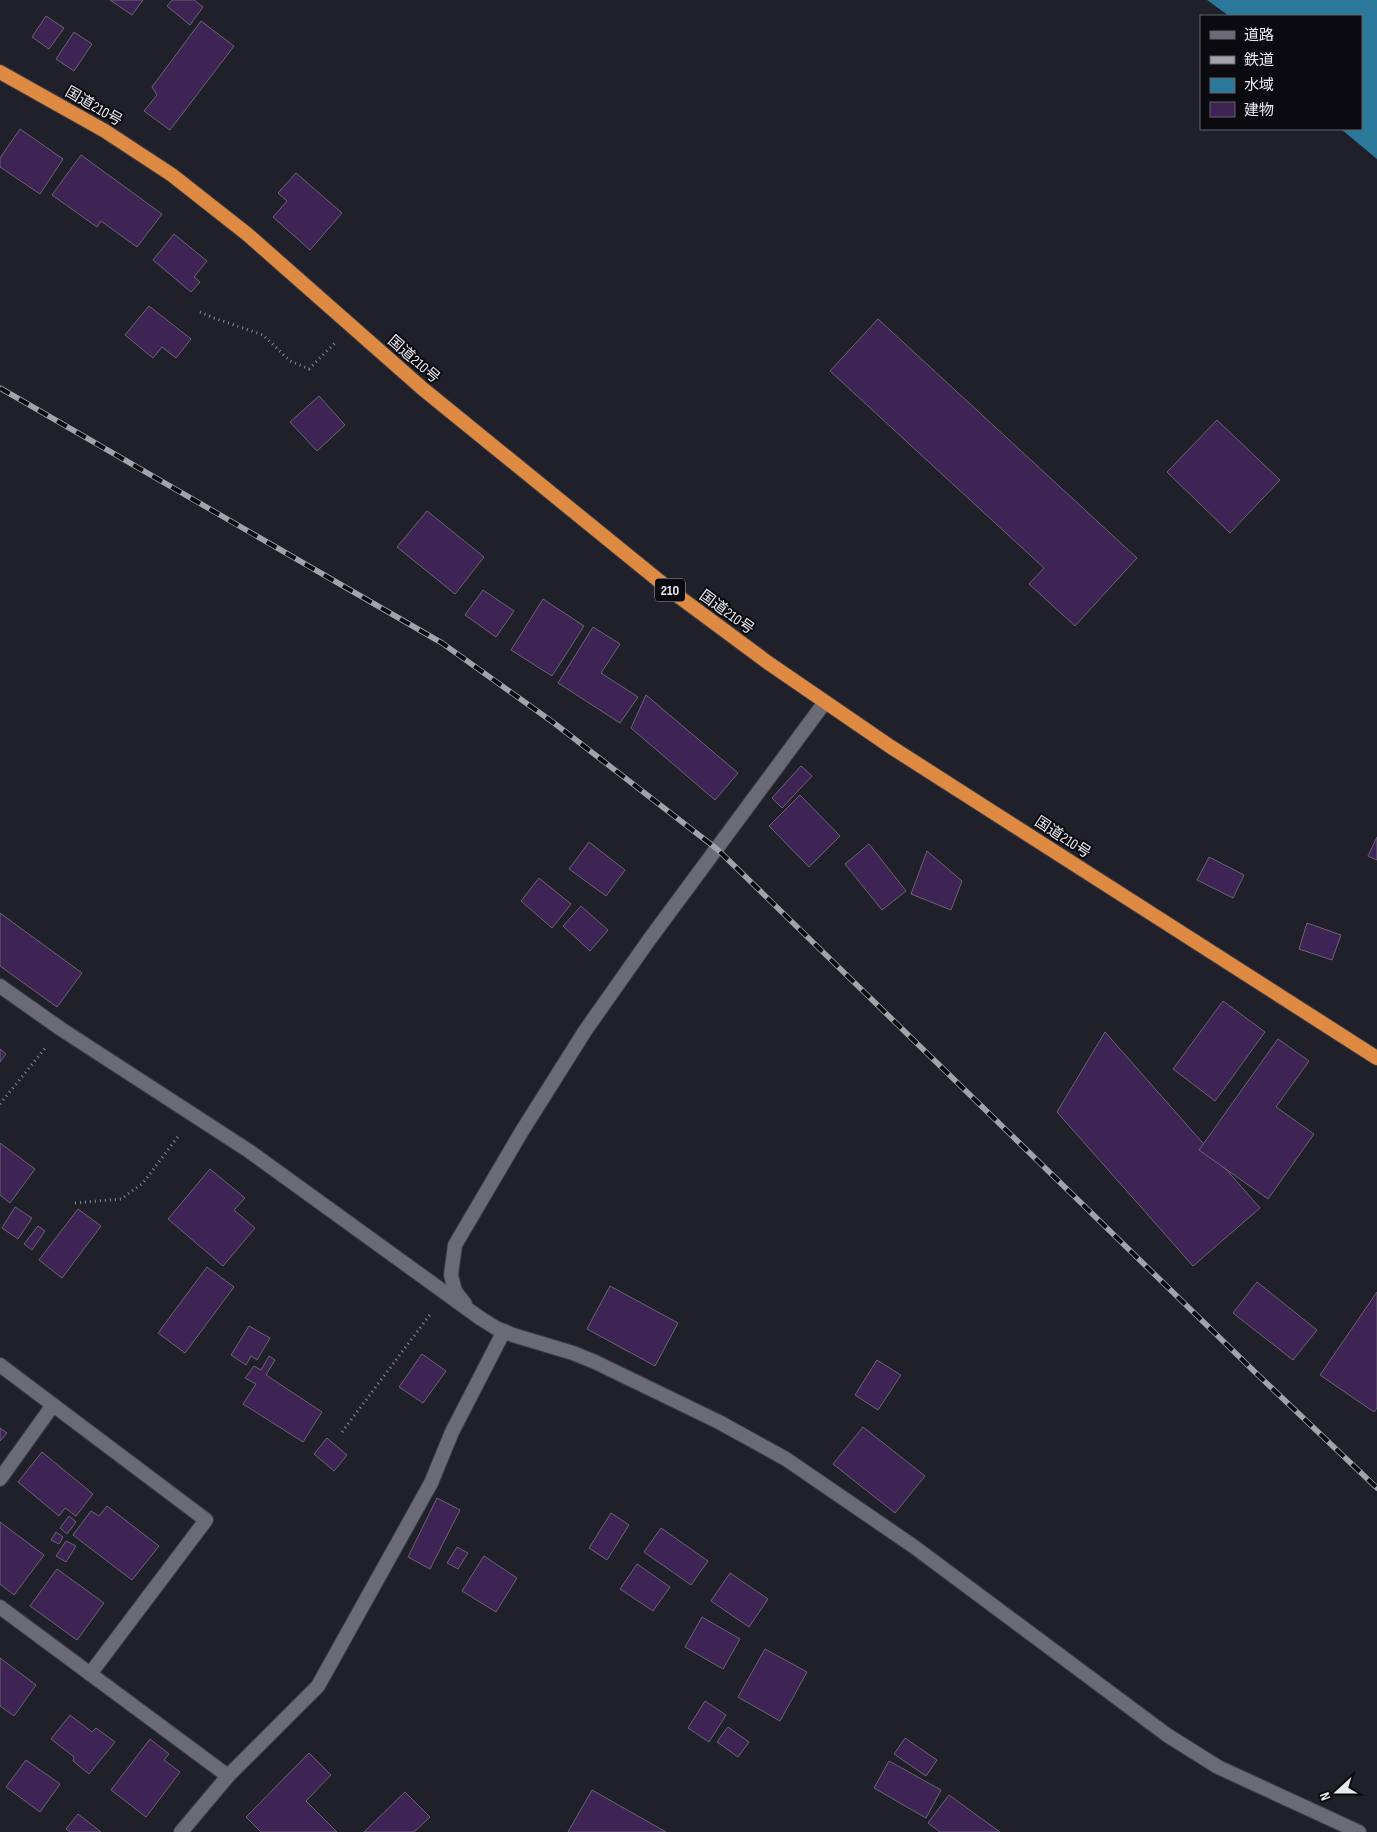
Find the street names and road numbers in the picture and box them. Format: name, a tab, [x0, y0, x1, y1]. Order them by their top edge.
street label: 国道210号	[62, 82, 126, 130]
street label: 国道210号	[384, 331, 444, 387]
road number: 210	[655, 578, 685, 602]
street label: 国道210号	[696, 586, 758, 639]
street label: 国道210号	[1031, 812, 1094, 863]

